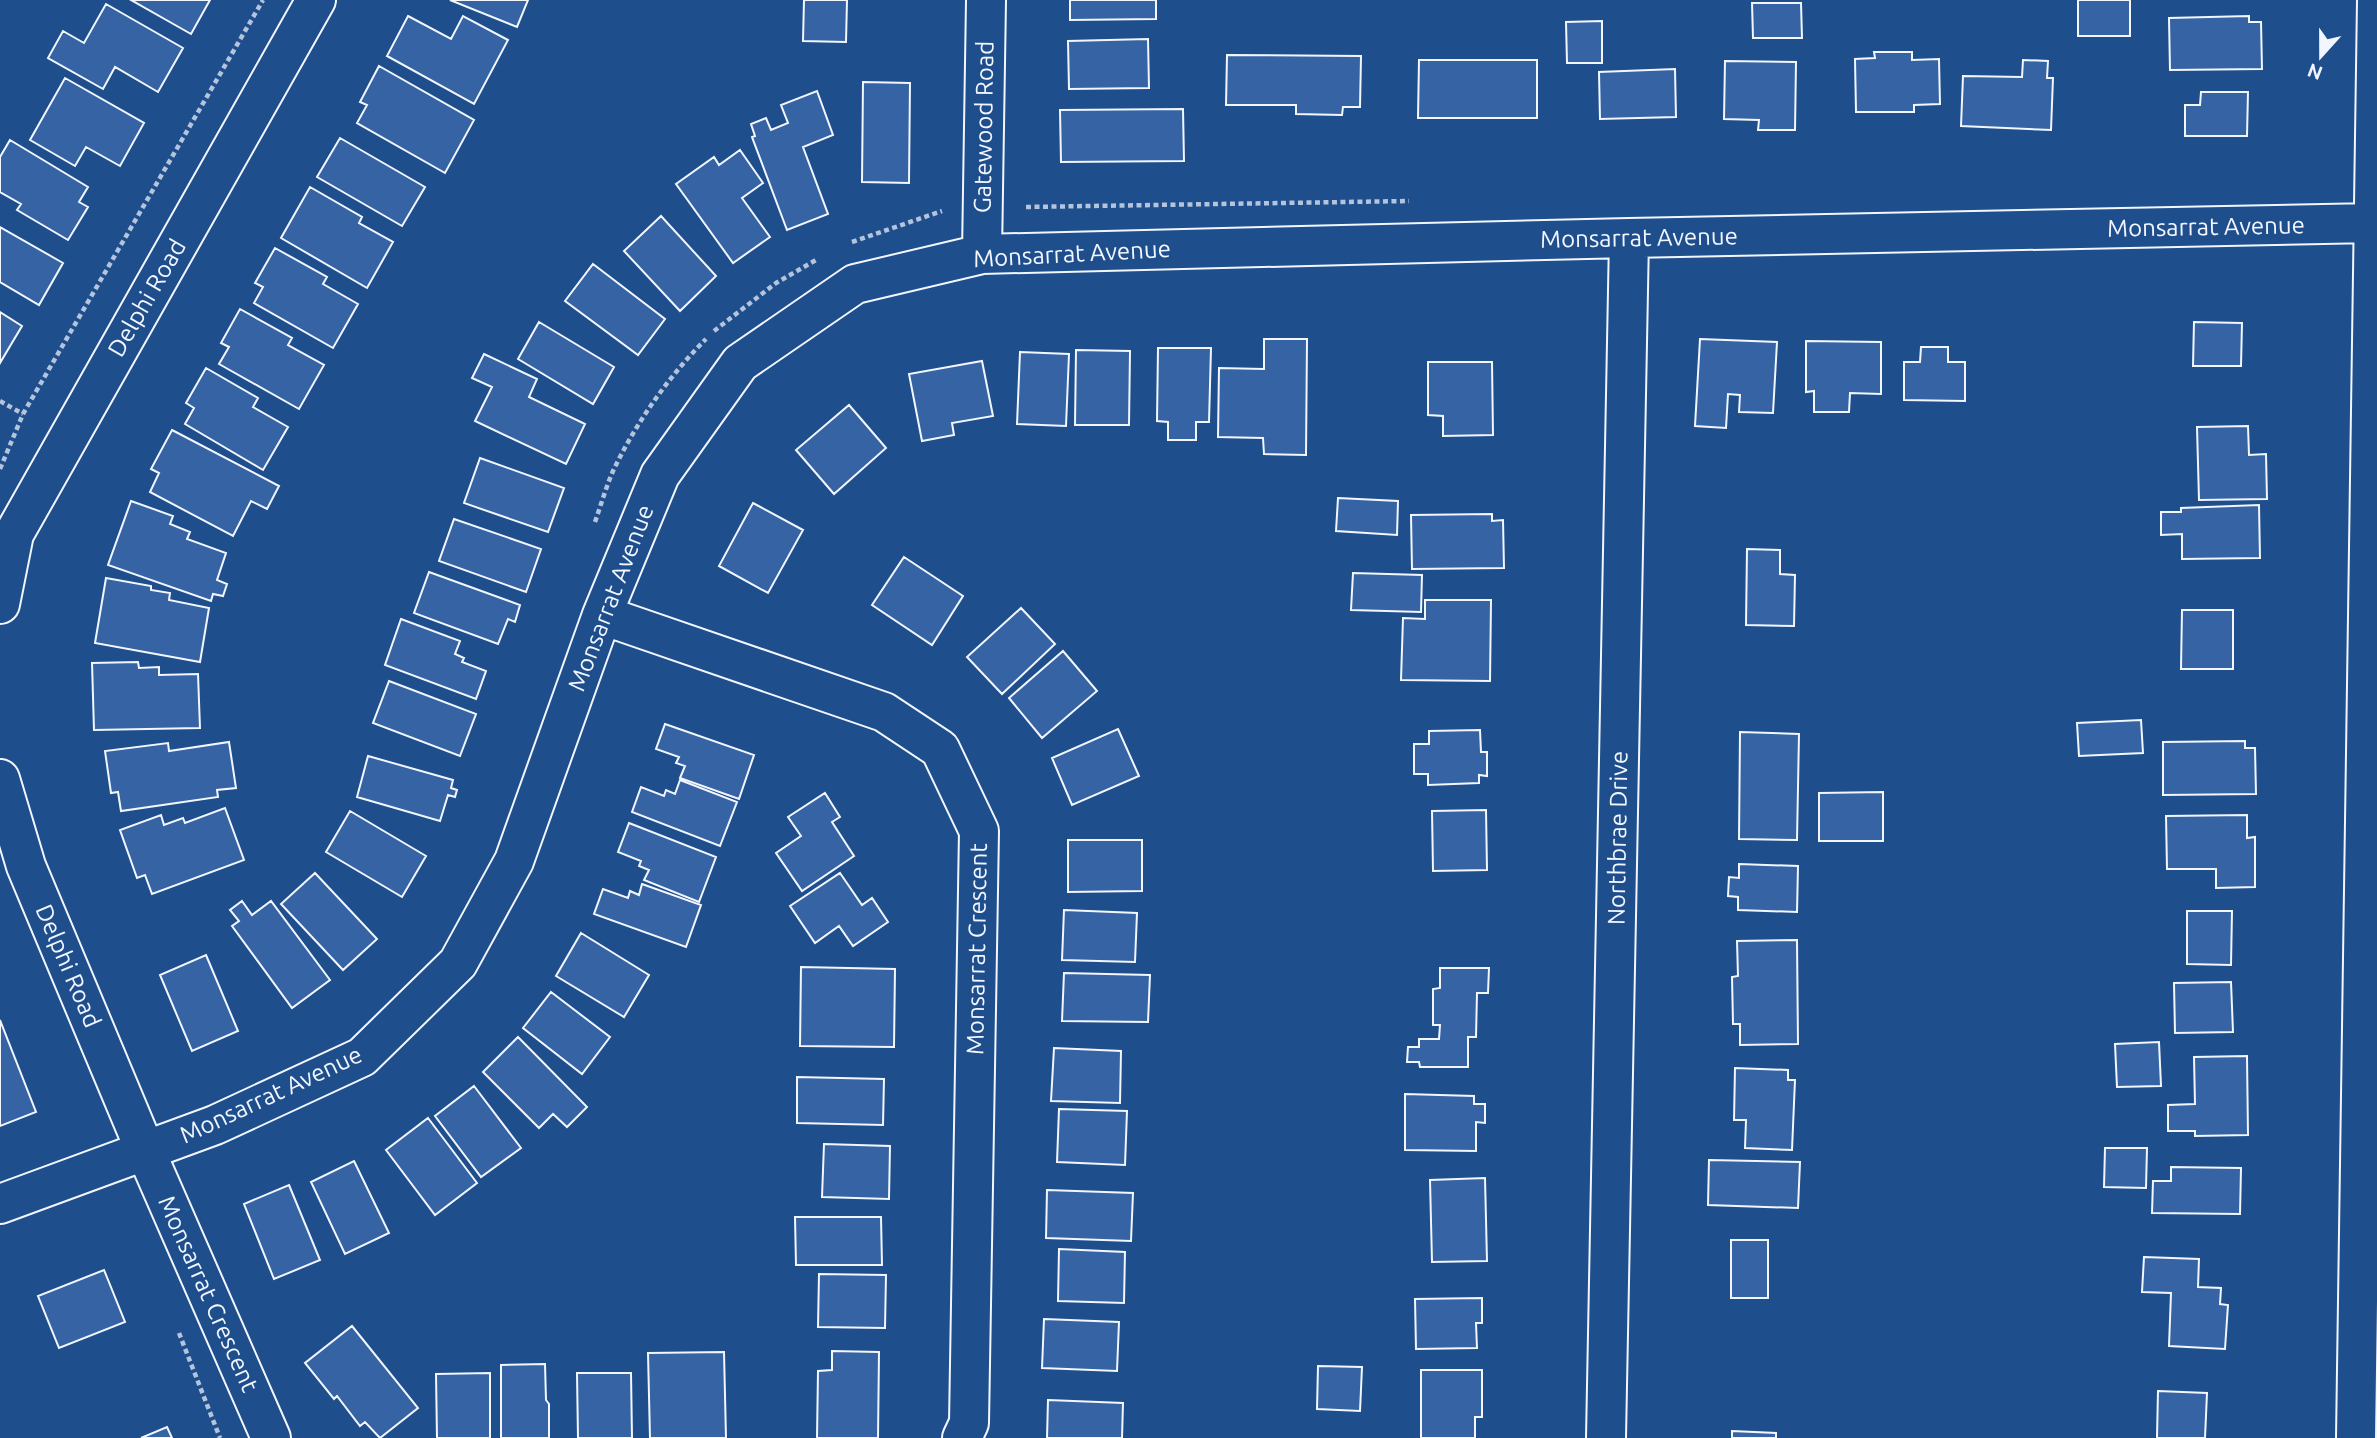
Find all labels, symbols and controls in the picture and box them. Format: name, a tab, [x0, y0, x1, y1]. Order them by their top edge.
north arrow	[2286, 21, 2356, 91]
street label: Gatewood Road	[968, 41, 999, 213]
text: N	[2304, 59, 2325, 85]
street label: Monsarrat Avenue	[2107, 211, 2305, 242]
street label: Monsarrat Avenue	[1540, 222, 1738, 253]
street label: Delphi Road	[102, 234, 191, 361]
street label: Monsarrat Avenue	[973, 235, 1171, 272]
street label: Monsarrat Avenue	[563, 501, 659, 695]
street label: Northbrae Drive	[1602, 751, 1633, 925]
street label: Monsarrat Crescent	[961, 842, 992, 1055]
street label: Delphi Road	[30, 900, 106, 1031]
street label: Monsarrat Avenue	[176, 1041, 366, 1149]
street label: Monsarrat Crescent	[153, 1192, 264, 1396]

